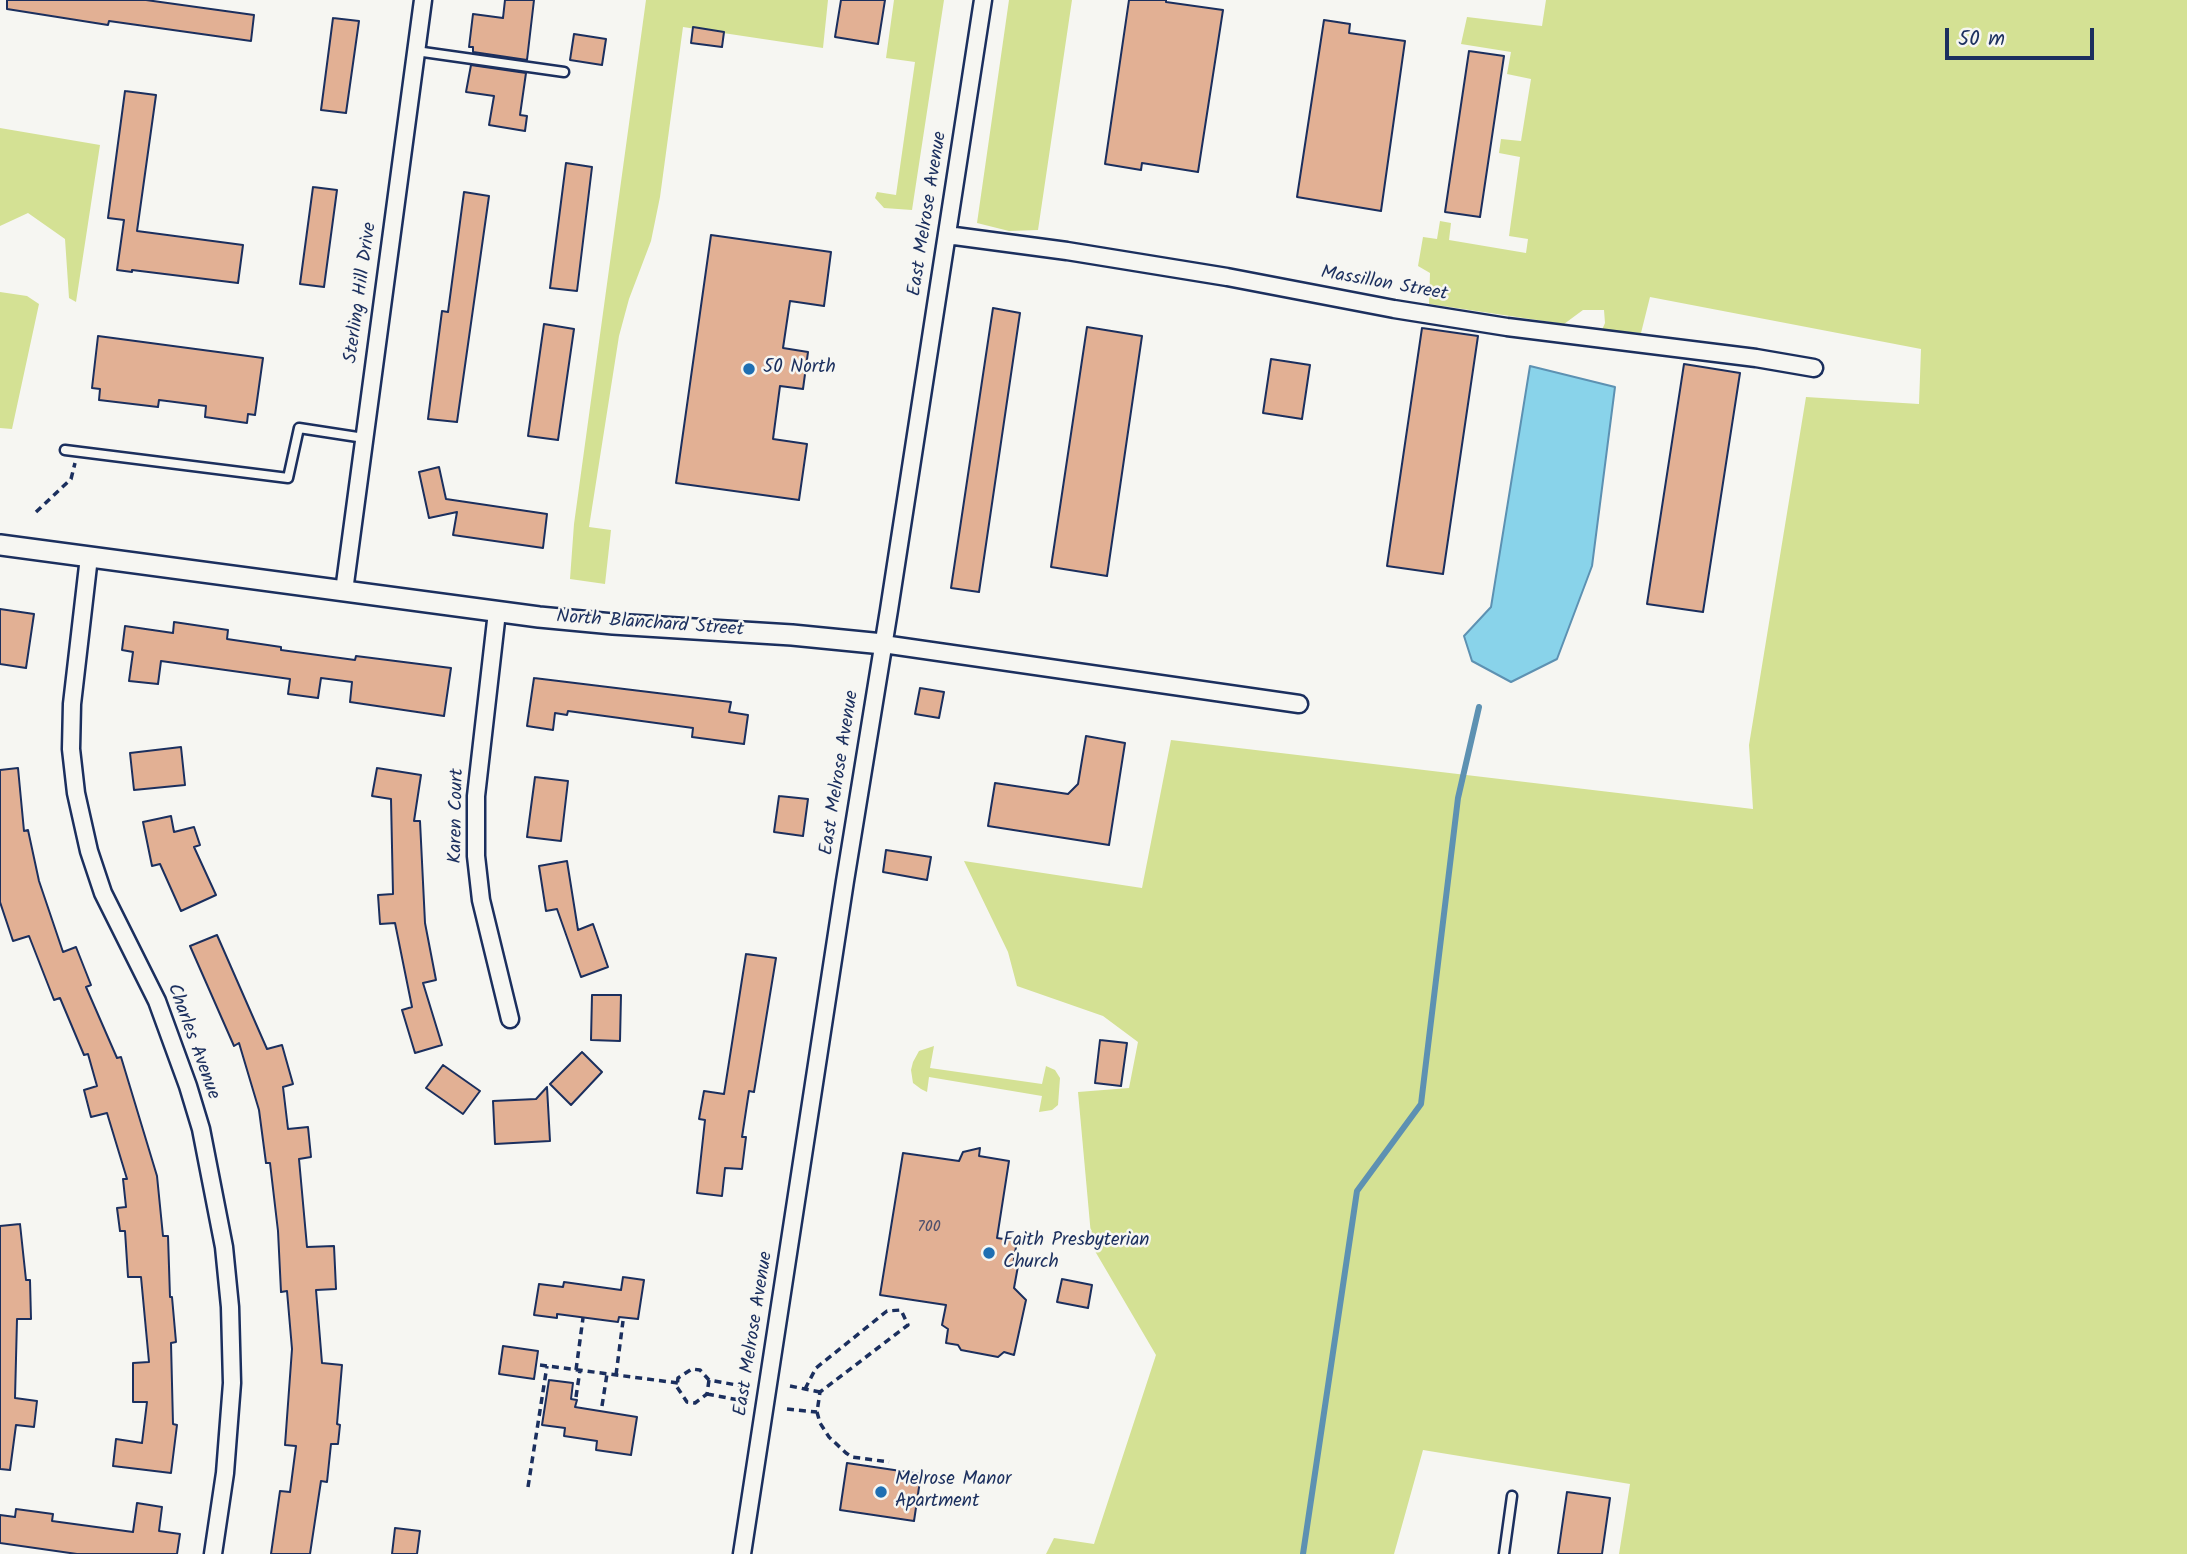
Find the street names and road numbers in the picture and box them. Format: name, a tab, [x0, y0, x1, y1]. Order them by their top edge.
street label: East Melrose Avenue	[905, 130, 953, 298]
street label: Sterling Hill Drive	[341, 221, 383, 365]
street label: Massillon Street	[1319, 263, 1449, 307]
street label: North Blanchard Street	[556, 607, 744, 643]
street label: East Melrose Avenue	[817, 689, 865, 857]
street label: Karen Court	[446, 768, 470, 864]
street label: Charles Avenue	[160, 981, 224, 1103]
street label: East Melrose Avenue	[731, 1250, 779, 1418]

